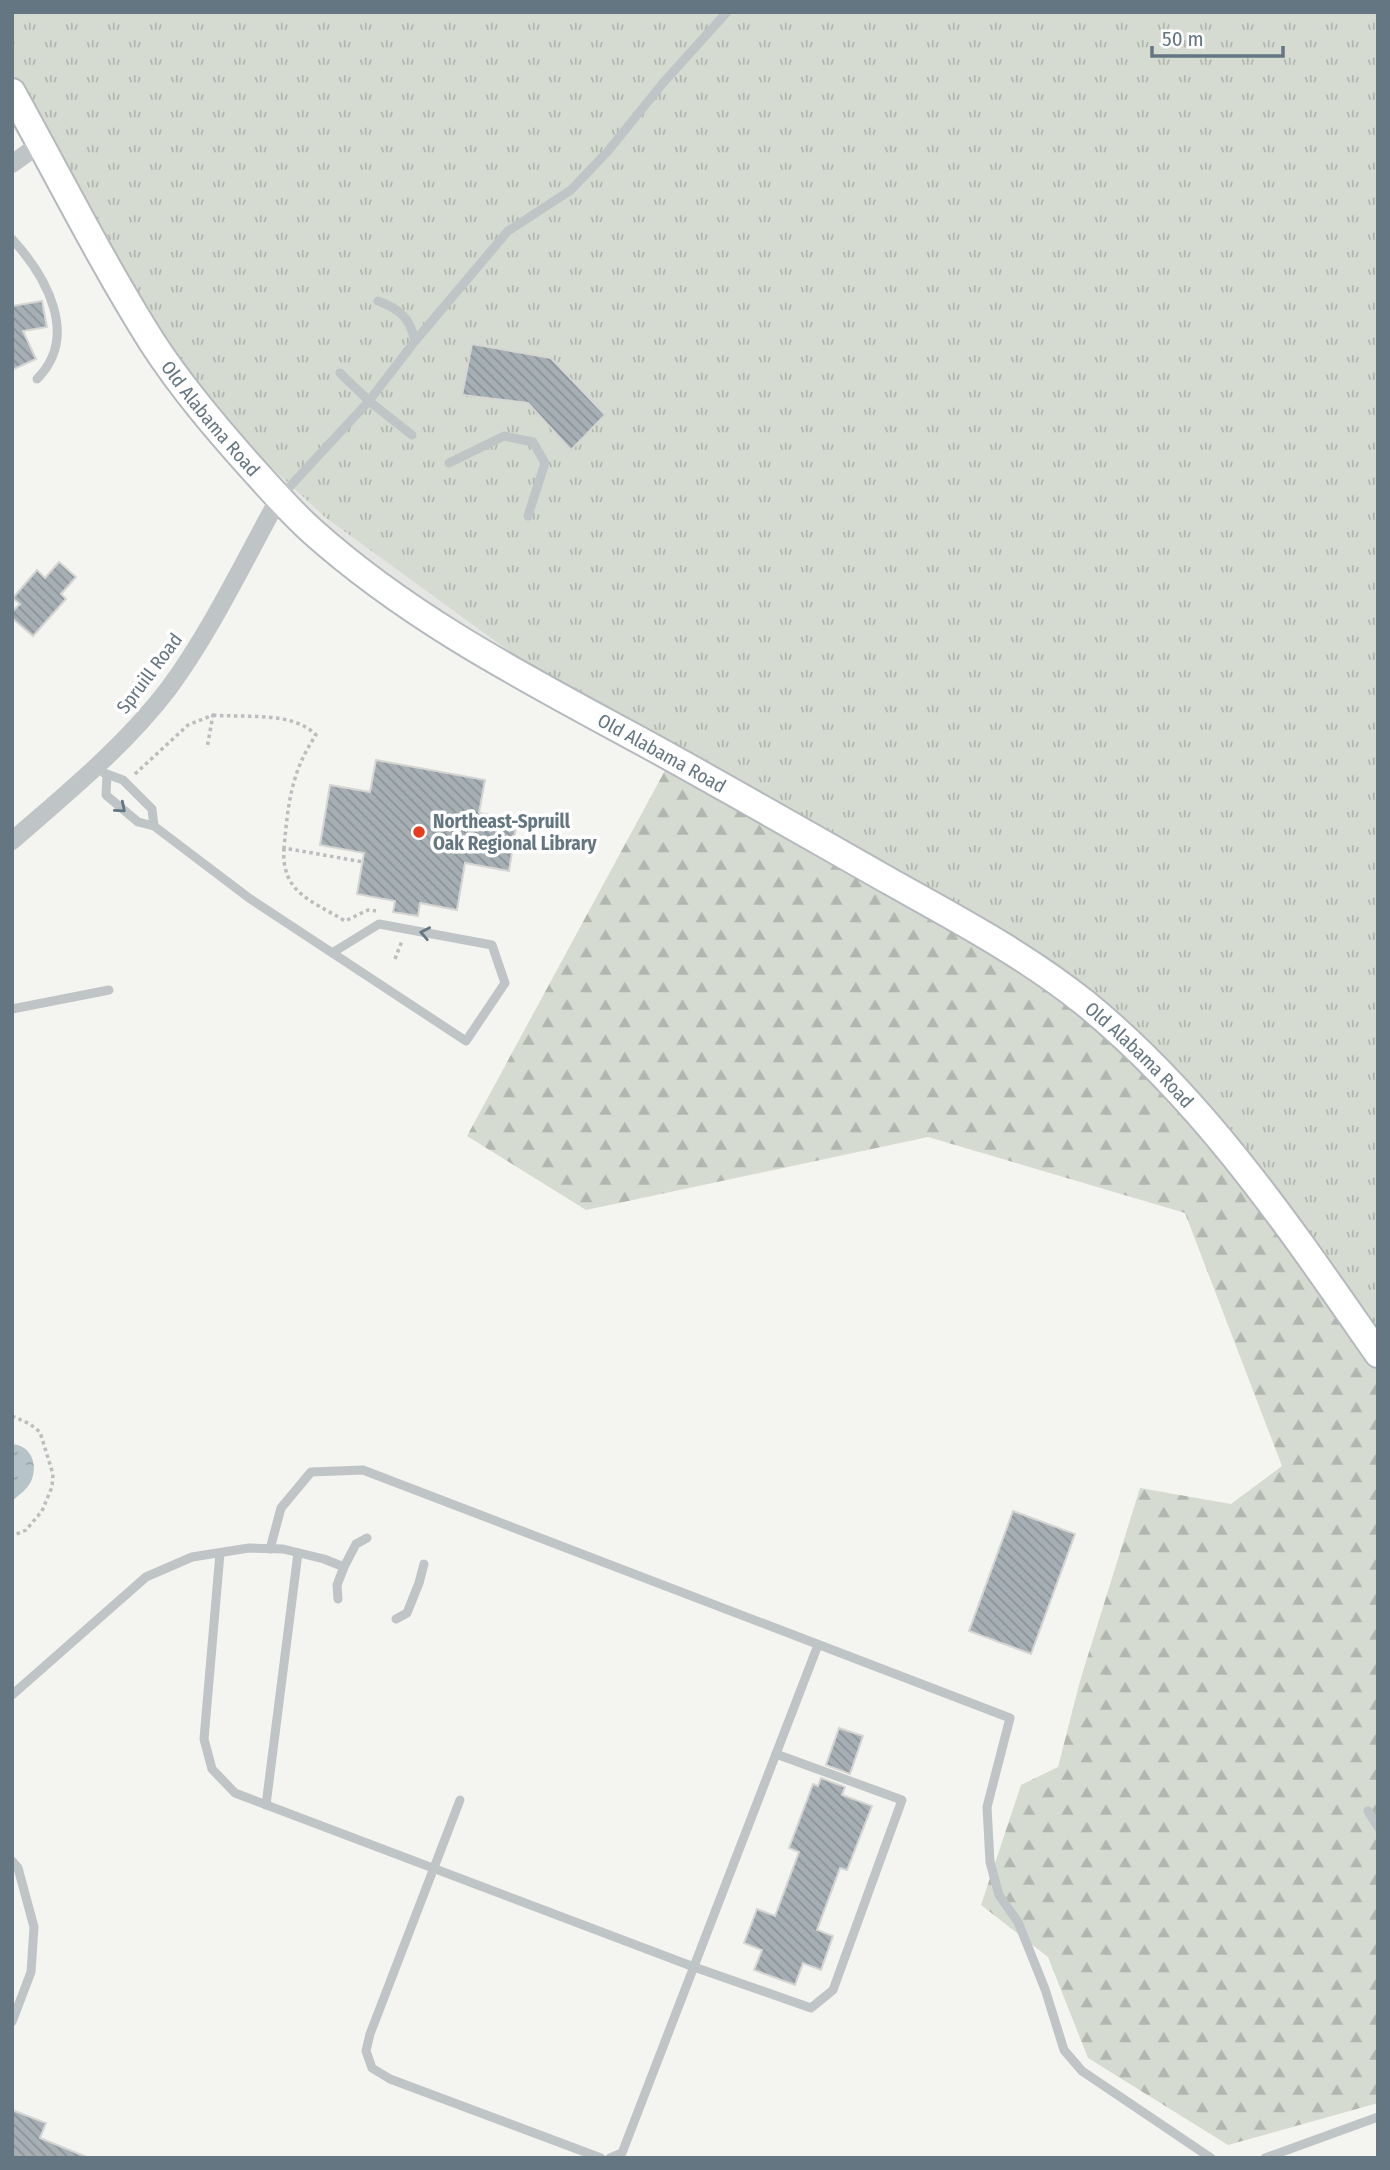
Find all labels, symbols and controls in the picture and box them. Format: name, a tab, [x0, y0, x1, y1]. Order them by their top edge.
scale bar	[1152, 14, 1283, 58]
text: 50 m	[1162, 26, 1204, 52]
street label: Old Alabama Road	[156, 356, 265, 481]
street label: Spruill Road	[112, 629, 187, 718]
street label: Old Alabama Road	[594, 709, 730, 798]
one-way arrow	[112, 800, 125, 812]
place label: Northeast-Spruill Oak Regional Library	[433, 810, 598, 855]
marker: Northeast-Spruill Oak Regional Library	[411, 824, 427, 840]
one-way arrow	[419, 926, 431, 941]
street label: Old Alabama Road	[1080, 997, 1199, 1113]

